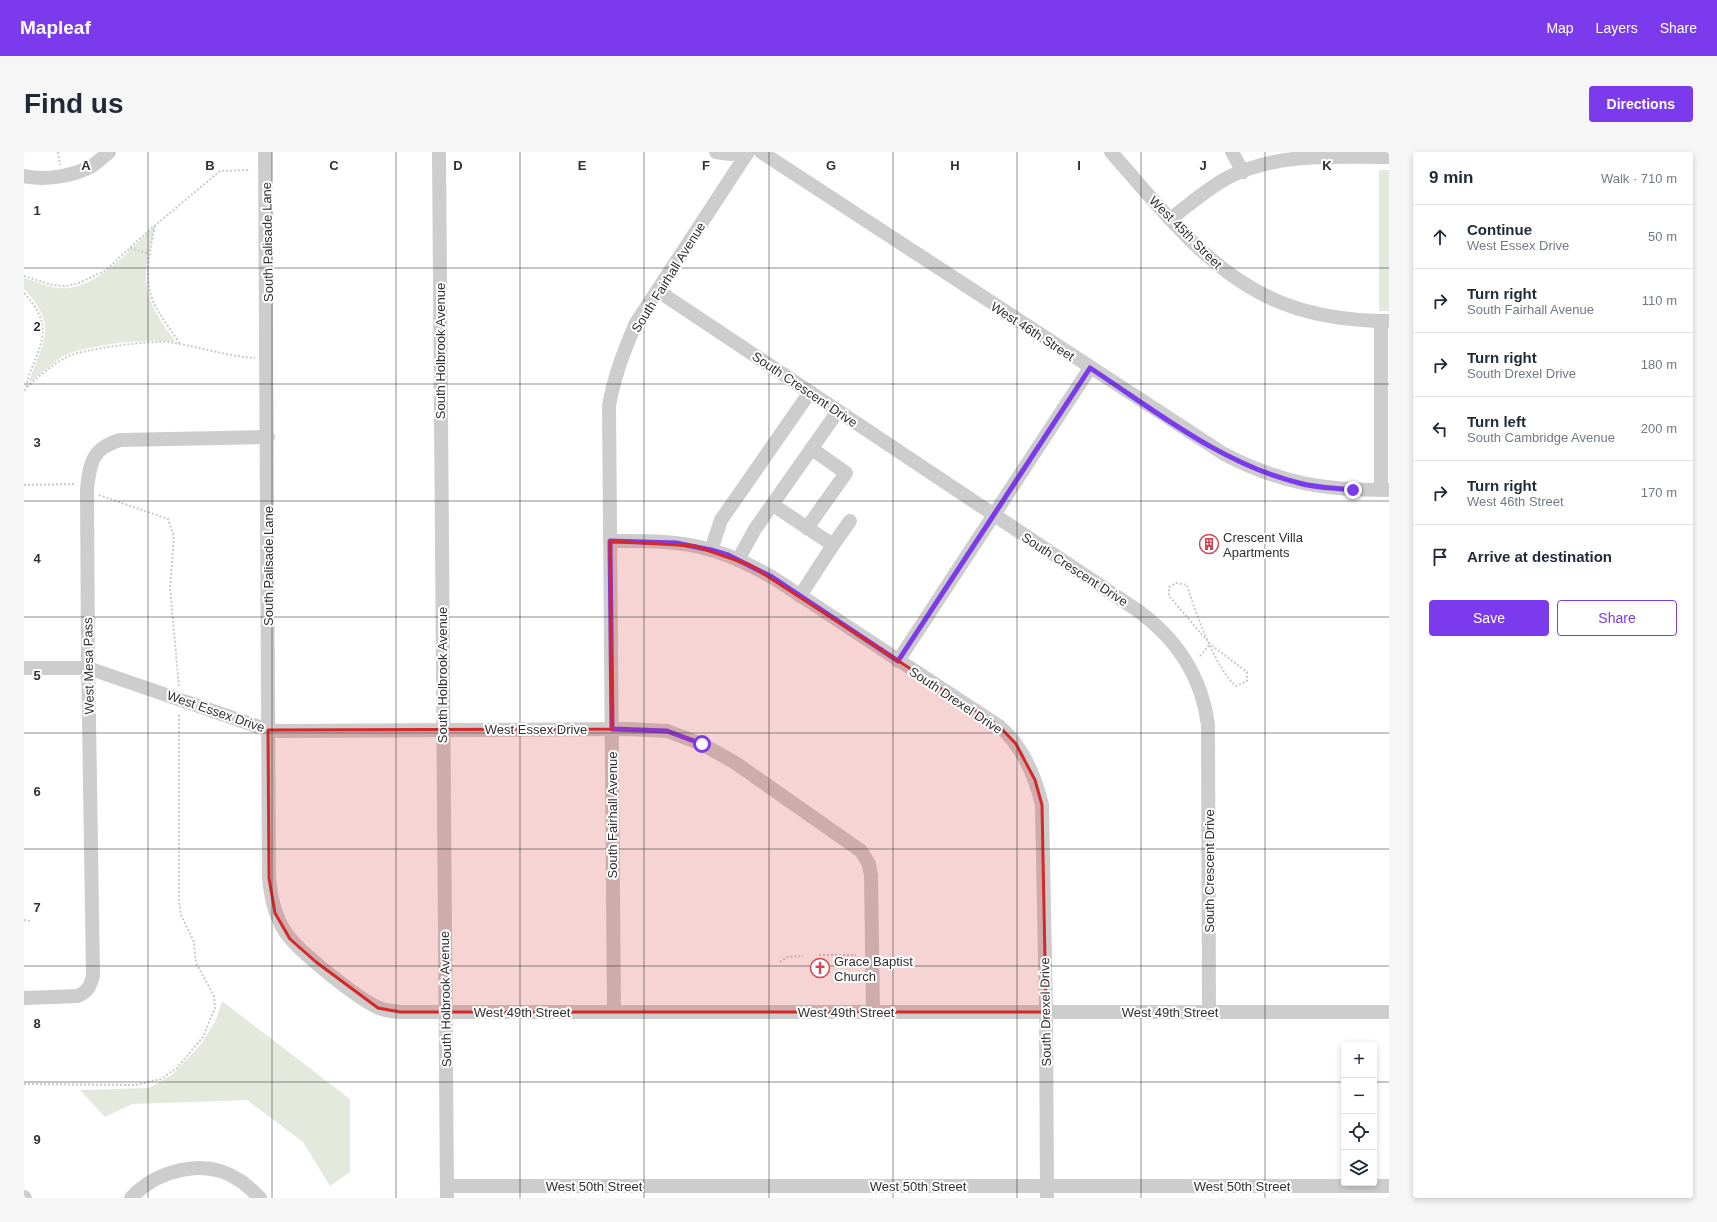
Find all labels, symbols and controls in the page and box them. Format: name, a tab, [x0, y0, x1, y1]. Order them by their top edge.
text: Mapleaf	[20, 17, 91, 38]
text: Map	[1546, 20, 1574, 36]
text: Layers	[1596, 20, 1638, 36]
text: Share	[1660, 20, 1697, 36]
button: Directions	[1589, 86, 1693, 122]
text: Find us	[24, 88, 124, 119]
text: A	[81, 158, 91, 173]
text: B	[205, 158, 215, 173]
text: C	[329, 158, 339, 173]
text: D	[453, 158, 463, 173]
text: E	[578, 158, 587, 173]
text: F	[702, 158, 710, 173]
text: G	[826, 158, 836, 173]
text: H	[950, 158, 960, 173]
text: I	[1077, 158, 1081, 173]
text: J	[1199, 158, 1207, 173]
text: K	[1322, 158, 1332, 173]
text: 9 min	[1429, 168, 1473, 187]
text: Walk · 710 m	[1601, 171, 1677, 186]
street label: South Palisade Lane	[259, 182, 276, 302]
street label: West 45th Street	[1146, 193, 1225, 272]
text: 1	[33, 203, 41, 218]
street label: South Fairhall Avenue	[628, 219, 708, 335]
text: Continue	[1467, 221, 1532, 238]
icon: ahead	[1429, 226, 1451, 248]
text: 50 m	[1648, 229, 1677, 244]
text: West Essex Drive	[1467, 238, 1569, 253]
street label: South Holbrook Avenue	[433, 283, 448, 419]
text: Turn right	[1467, 285, 1537, 302]
icon: right	[1429, 290, 1451, 312]
text: 110 m	[1642, 293, 1677, 308]
street label: West 46th Street	[988, 299, 1078, 364]
text: South Fairhall Avenue	[1467, 302, 1594, 317]
text: 2	[33, 319, 41, 334]
street label: South Crescent Drive	[749, 349, 860, 430]
text: Turn right	[1467, 349, 1537, 366]
icon: right	[1429, 354, 1451, 376]
text: 180 m	[1641, 357, 1677, 372]
text: South Drexel Drive	[1467, 366, 1576, 381]
text: Turn left	[1467, 413, 1526, 430]
icon: left	[1429, 418, 1451, 440]
text: 200 m	[1641, 421, 1677, 436]
text: South Cambridge Avenue	[1467, 430, 1615, 445]
text: 3	[33, 435, 41, 450]
text: Turn right	[1467, 477, 1537, 494]
route end	[1344, 481, 1362, 499]
icon: right	[1429, 482, 1451, 504]
text: 170 m	[1641, 485, 1677, 500]
text: West 46th Street	[1467, 494, 1564, 509]
street label: South Palisade Lane	[261, 506, 276, 626]
street label: South Crescent Drive	[1019, 529, 1131, 609]
place label: Crescent Villa Apartments	[1223, 530, 1304, 560]
building icon: Crescent Villa Apartments	[1198, 533, 1220, 555]
icon: arrive	[1429, 546, 1451, 568]
text: Arrive at destination	[1467, 548, 1612, 565]
text: 4	[33, 551, 41, 566]
button: Save	[1429, 600, 1549, 636]
button: Share	[1557, 600, 1677, 636]
street label: South Holbrook Avenue	[435, 607, 450, 743]
street label: West Mesa Pass	[80, 617, 97, 715]
street label: South Drexel Drive	[906, 664, 1005, 737]
text: 5	[33, 668, 41, 683]
street label: West Essex Drive	[165, 688, 267, 735]
street label: West Essex Drive	[485, 722, 587, 737]
route start	[693, 735, 711, 753]
street label: South Fairhall Avenue	[605, 752, 620, 878]
text: 6	[33, 784, 41, 799]
street label: South Crescent Drive	[1202, 809, 1217, 933]
text: 7	[33, 900, 41, 915]
street label: South Holbrook Avenue	[437, 931, 454, 1067]
place label: Grace Baptist Church	[834, 954, 913, 984]
church icon: Grace Baptist Church	[809, 957, 831, 979]
street label: South Drexel Drive	[1037, 957, 1054, 1067]
street label: West 49th Street	[474, 1005, 571, 1020]
street label: West 49th Street	[798, 1005, 895, 1020]
street label: West 49th Street	[1122, 1005, 1219, 1020]
text: 8	[33, 1016, 41, 1031]
map controls	[1341, 1042, 1377, 1186]
button: +	[1341, 1042, 1377, 1078]
button: −	[1341, 1078, 1377, 1114]
button: locate	[1341, 1114, 1377, 1150]
text: 9	[33, 1132, 41, 1147]
button: layers	[1341, 1150, 1377, 1186]
street label: West 50th Street	[546, 1179, 643, 1194]
street label: West 50th Street	[870, 1179, 967, 1194]
street label: West 50th Street	[1194, 1179, 1291, 1194]

